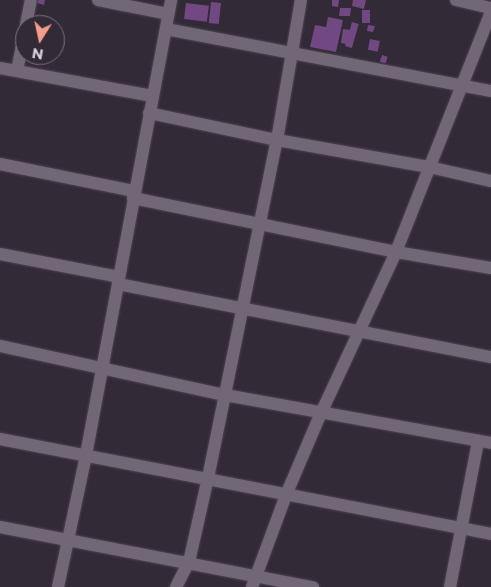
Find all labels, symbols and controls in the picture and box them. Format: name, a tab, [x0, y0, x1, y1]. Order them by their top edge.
north arrow	[15, 15, 65, 65]
text: N	[30, 44, 45, 64]

